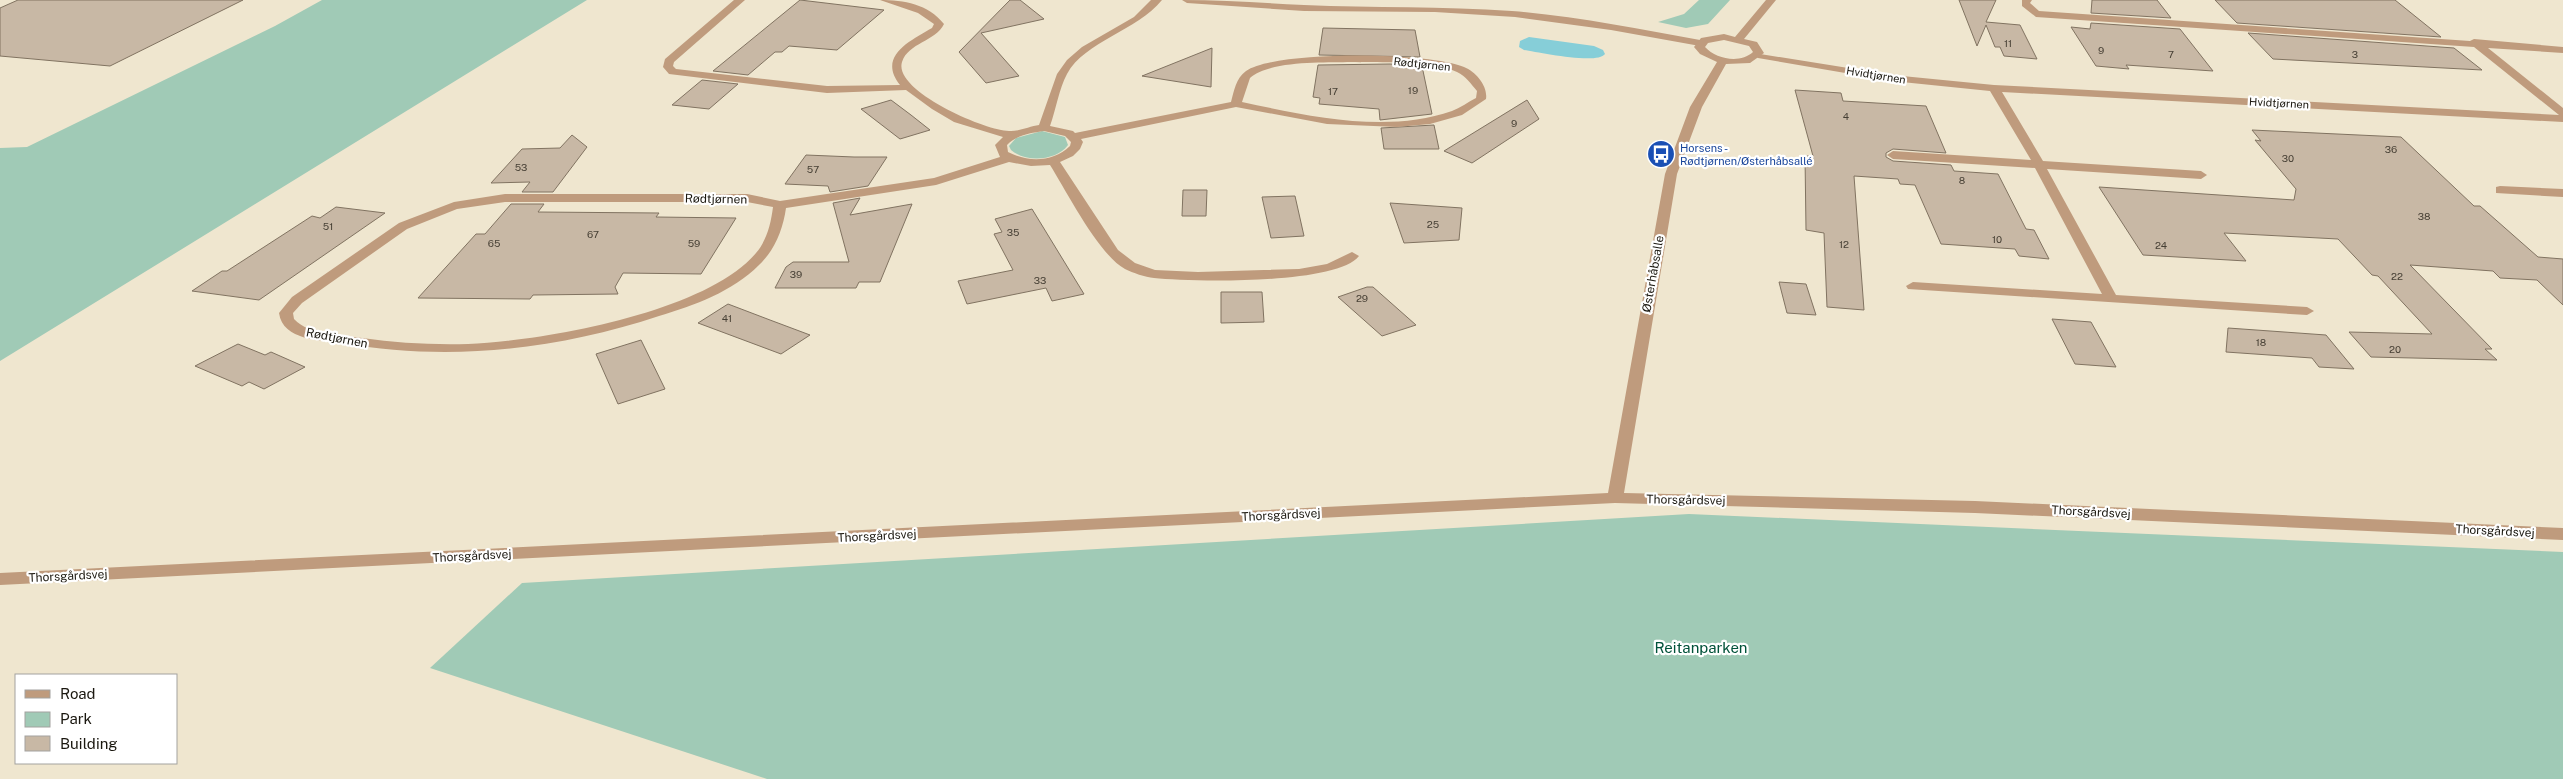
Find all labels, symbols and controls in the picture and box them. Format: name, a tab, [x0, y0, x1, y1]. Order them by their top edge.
house number: 11	[2004, 37, 2012, 49]
house number: 9	[2098, 44, 2104, 56]
house number: 7	[2168, 48, 2174, 60]
house number: 3	[2352, 48, 2358, 60]
street label: Rødtjørnen	[1393, 55, 1451, 73]
street label: Hvidtjørnen	[1845, 64, 1907, 86]
house number: 19	[1408, 84, 1418, 96]
house number: 17	[1328, 85, 1338, 97]
street label: Hvidtjørnen	[2249, 95, 2309, 111]
house number: 4	[1843, 110, 1849, 122]
house number: 9	[1511, 117, 1517, 129]
bus stop icon: Horsens - Rødtjørnen/Østerhåbsallé	[1646, 139, 1676, 169]
place label: Horsens - Rødtjørnen/Østerhåbsallé	[1680, 142, 1812, 167]
house number: 36	[2385, 143, 2397, 155]
house number: 30	[2282, 152, 2294, 164]
house number: 53	[515, 161, 527, 173]
house number: 57	[807, 163, 819, 175]
house number: 8	[1959, 174, 1965, 186]
street label: Rødtjørnen	[685, 191, 747, 207]
house number: 38	[2418, 210, 2430, 222]
house number: 25	[1427, 218, 1439, 230]
house number: 51	[323, 220, 333, 232]
house number: 35	[1007, 226, 1019, 238]
house number: 67	[587, 228, 599, 240]
house number: 10	[1992, 233, 2002, 245]
street label: Østerhåbsalle	[1639, 234, 1667, 314]
house number: 65	[488, 237, 500, 249]
house number: 59	[688, 237, 700, 249]
house number: 12	[1839, 238, 1849, 250]
house number: 24	[2155, 239, 2167, 251]
house number: 39	[790, 268, 802, 280]
house number: 22	[2391, 270, 2403, 282]
house number: 33	[1034, 274, 1046, 286]
house number: 29	[1356, 292, 1368, 304]
house number: 41	[722, 312, 732, 324]
street label: Rødtjørnen	[305, 325, 369, 351]
house number: 18	[2256, 336, 2266, 348]
house number: 20	[2389, 343, 2401, 355]
street label: Thorsgårdsvej	[1646, 492, 1726, 508]
street label: Thorsgårdsvej	[2051, 503, 2131, 521]
street label: Thorsgårdsvej	[1241, 506, 1321, 524]
street label: Thorsgårdsvej	[2455, 522, 2535, 540]
street label: Thorsgårdsvej	[837, 527, 917, 545]
street label: Thorsgårdsvej	[432, 547, 512, 565]
street label: Thorsgårdsvej	[28, 567, 108, 585]
park label: Reitanparken	[1654, 639, 1748, 656]
legend	[15, 674, 178, 764]
text: Road	[60, 685, 96, 702]
text: Park	[60, 710, 92, 727]
text: Building	[60, 735, 118, 752]

